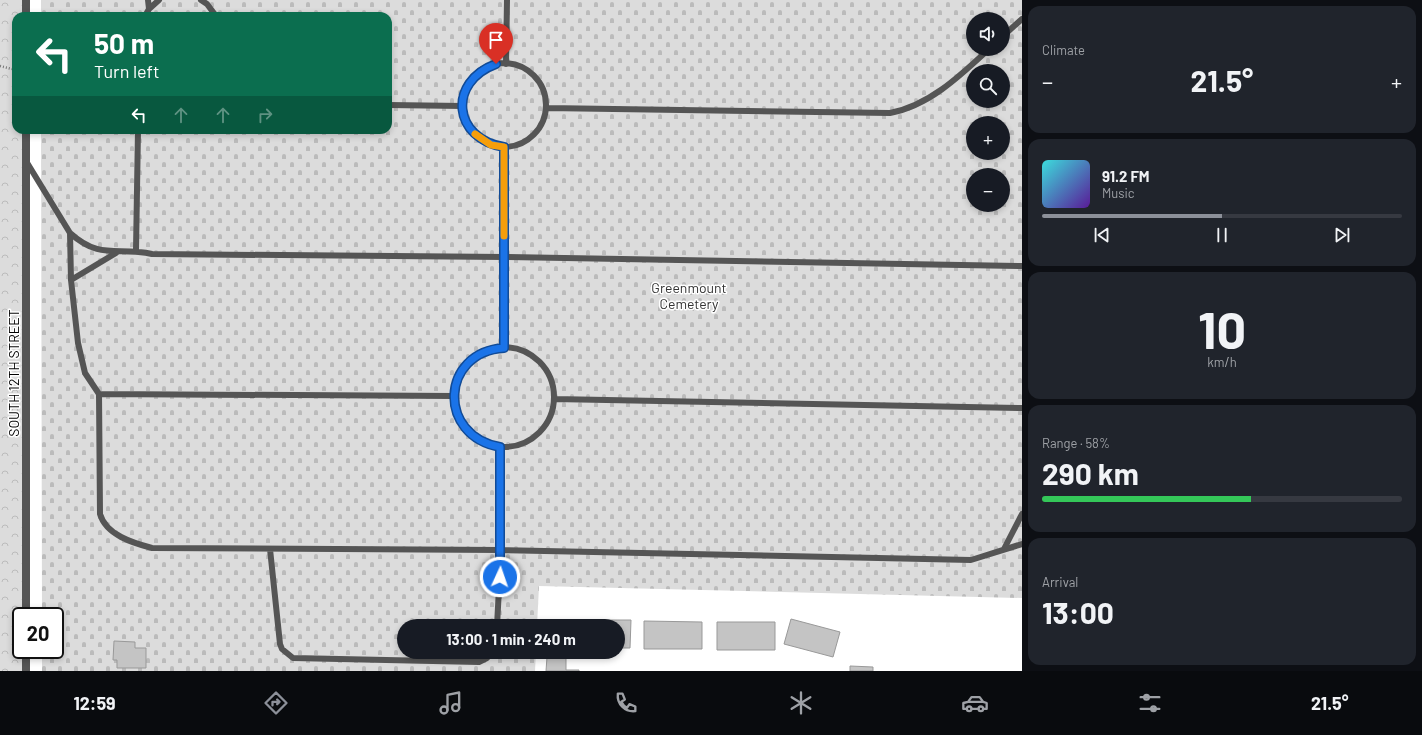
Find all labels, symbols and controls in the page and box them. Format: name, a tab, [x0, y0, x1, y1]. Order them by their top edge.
map controls	[966, 12, 1010, 212]
button: sound	[966, 12, 1010, 56]
pin	[479, 23, 513, 64]
text: 50 m	[94, 26, 154, 60]
icon: left	[28, 28, 80, 80]
icon: arrive	[485, 29, 507, 51]
text: Climate	[1042, 42, 1085, 58]
text: Turn left	[94, 60, 160, 82]
text: 21.5°	[1191, 62, 1253, 98]
button: search	[966, 64, 1010, 108]
text: −	[1042, 68, 1053, 94]
text: +	[1391, 68, 1402, 94]
icon: left	[128, 104, 150, 126]
icon: ahead	[170, 104, 192, 126]
icon: ahead	[212, 104, 234, 126]
icon: right	[254, 104, 276, 126]
button: +	[966, 116, 1010, 160]
text: 91.2 FM	[1102, 167, 1150, 185]
button: −	[966, 168, 1010, 212]
text: Music	[1102, 185, 1135, 201]
icon: previous	[1091, 224, 1113, 246]
icon: pause	[1211, 224, 1233, 246]
icon: next	[1331, 224, 1353, 246]
park label: Greenmount Cemetery	[651, 279, 727, 312]
text: 10	[1198, 297, 1246, 359]
street label: SOUTH 12TH STREET	[5, 309, 22, 437]
text: km/h	[1207, 354, 1237, 370]
text: Range · 58%	[1042, 435, 1110, 451]
text: 290 km	[1042, 455, 1139, 491]
position arrow	[479, 556, 521, 598]
text: Arrival	[1042, 574, 1078, 590]
text: 13:00	[1042, 594, 1114, 630]
speed limit sign: 20	[12, 607, 64, 659]
text: 13:00 · 1 min · 240 m	[446, 630, 576, 648]
icon: directions	[262, 689, 290, 717]
icon: music	[437, 689, 465, 717]
icon: phone	[612, 689, 640, 717]
icon: climate	[787, 689, 815, 717]
icon: car	[961, 689, 989, 717]
icon: filters	[1136, 689, 1164, 717]
text: 12:59	[73, 692, 116, 714]
text: 21.5°	[1311, 692, 1349, 714]

